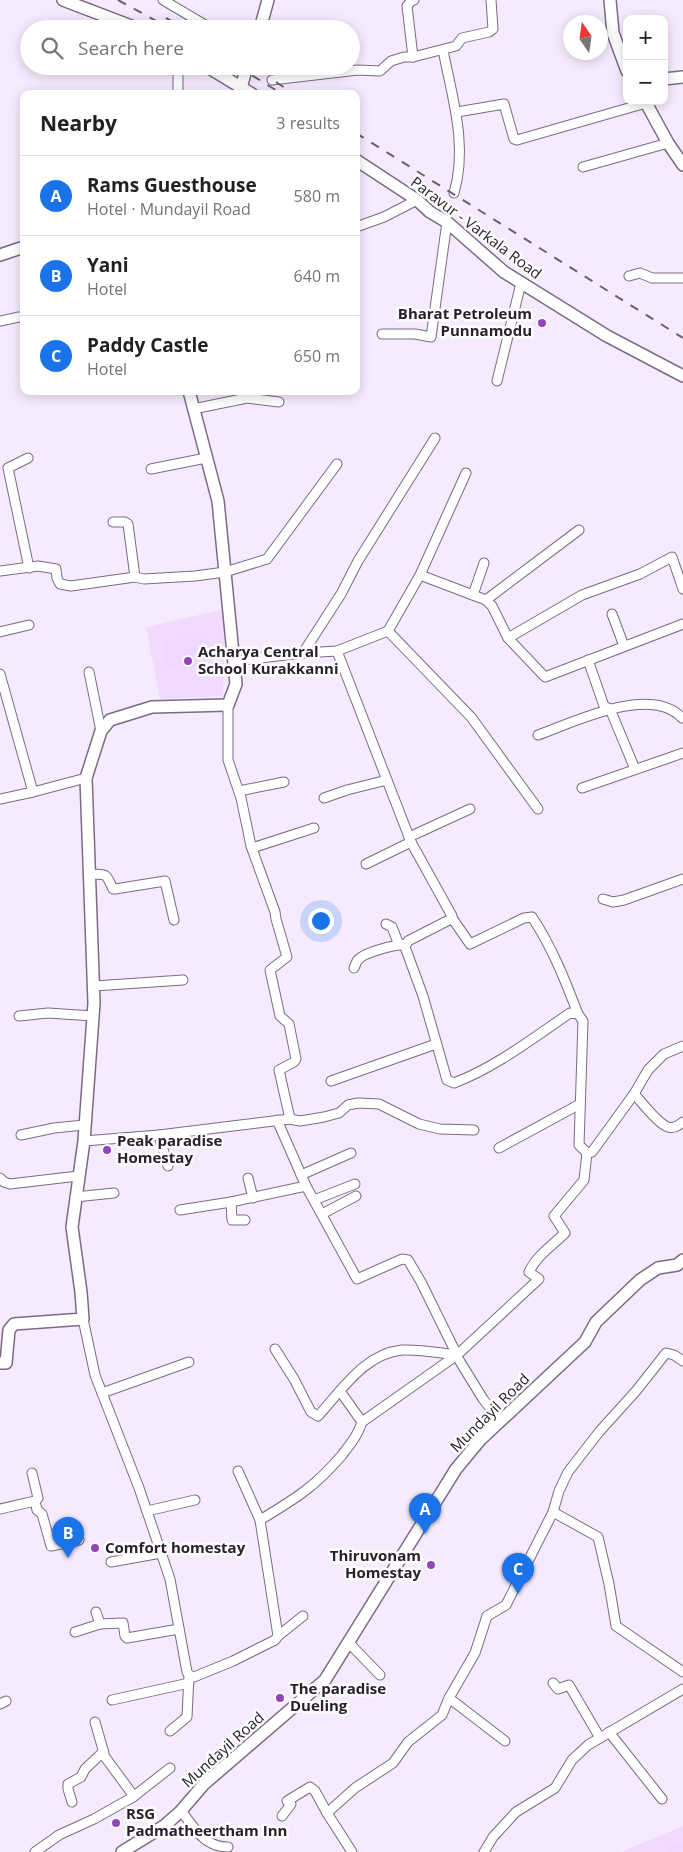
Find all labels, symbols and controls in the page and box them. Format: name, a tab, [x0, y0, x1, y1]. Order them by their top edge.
north arrow	[563, 15, 608, 60]
map controls	[623, 15, 668, 105]
button: +	[623, 15, 668, 60]
search box	[20, 20, 360, 75]
icon: search	[38, 34, 66, 62]
text: Search here	[78, 35, 184, 61]
button: −	[623, 60, 668, 105]
text: Nearby	[40, 109, 117, 137]
text: 3 results	[276, 112, 340, 134]
street label: Paravur - Varkala Road	[407, 171, 546, 283]
text: Rams Guesthouse	[87, 172, 257, 198]
text: A	[50, 185, 62, 207]
text: 580 m	[294, 185, 340, 207]
text: Hotel · Mundayil Road	[87, 198, 251, 220]
text: Yani	[87, 252, 129, 278]
text: B	[51, 265, 61, 287]
text: 640 m	[294, 265, 340, 287]
text: Hotel	[87, 278, 127, 300]
place label: Bharat Petroleum Punnamodu	[398, 303, 532, 340]
marker: Bharat Petroleum Punnamodu	[536, 317, 548, 329]
text: Paddy Castle	[87, 332, 209, 358]
text: C	[51, 345, 61, 367]
text: 650 m	[294, 345, 340, 367]
text: Hotel	[87, 358, 127, 380]
place label: Acharya Central School Kurakkanni	[198, 641, 339, 678]
marker: Acharya Central School Kurakkanni	[182, 655, 194, 667]
your location	[308, 908, 334, 934]
place label: Peak paradise Homestay	[117, 1130, 222, 1167]
marker: Peak paradise Homestay	[101, 1144, 113, 1156]
street label: Mundayil Road	[445, 1368, 533, 1456]
pin: A	[409, 1493, 441, 1534]
pin: B	[52, 1517, 84, 1558]
place label: Comfort homestay	[105, 1537, 246, 1557]
marker: Comfort homestay	[89, 1542, 101, 1554]
place label: Thiruvonam Homestay	[330, 1545, 421, 1582]
pin: C	[502, 1553, 534, 1594]
marker: Thiruvonam Homestay	[425, 1559, 437, 1571]
place label: The paradise Dueling	[290, 1678, 386, 1715]
marker: The paradise Dueling	[274, 1692, 286, 1704]
street label: Mundayil Road	[177, 1707, 268, 1792]
place label: RSG Padmatheertham Inn	[126, 1803, 287, 1840]
marker: RSG Padmatheertham Inn	[110, 1817, 122, 1829]

